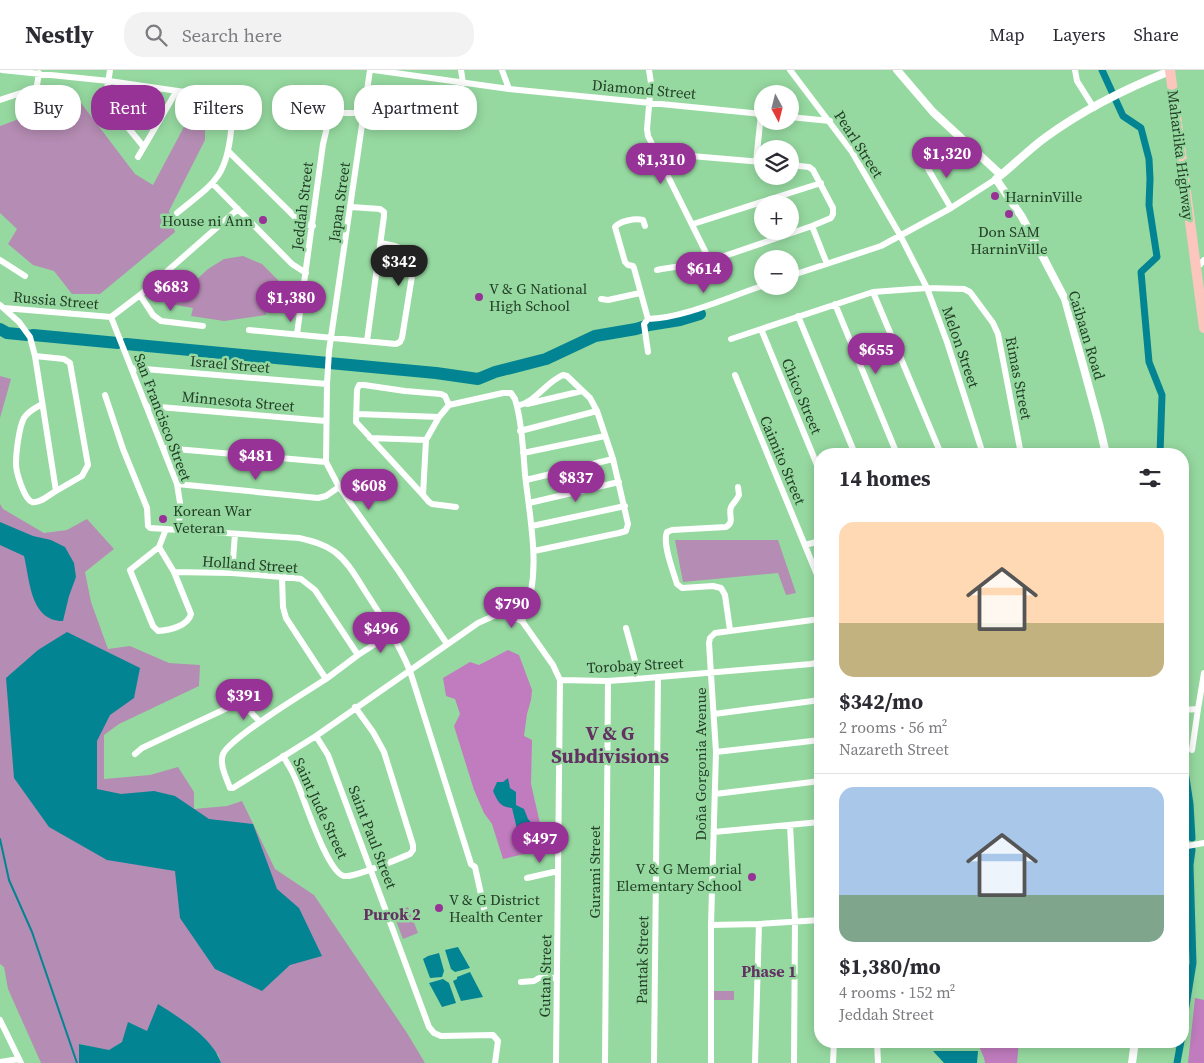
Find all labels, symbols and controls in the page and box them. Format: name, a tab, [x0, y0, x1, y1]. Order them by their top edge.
search box	[124, 12, 474, 57]
text: Nestly	[25, 18, 94, 51]
icon: search	[142, 21, 170, 49]
text: Search here	[182, 22, 282, 48]
text: Map	[989, 22, 1024, 47]
text: Layers	[1052, 22, 1105, 47]
text: Share	[1133, 22, 1179, 47]
street label: Diamond Street	[591, 74, 697, 104]
chip: Buy	[15, 85, 81, 130]
chip: Rent	[91, 85, 165, 130]
chip: Filters	[175, 85, 262, 130]
chip: New	[272, 85, 344, 130]
chip: Apartment	[354, 85, 477, 130]
north arrow	[754, 85, 799, 130]
map controls	[754, 85, 799, 295]
street label: Maharlika Highway	[1163, 89, 1199, 221]
street label: Pearl Street	[829, 106, 889, 182]
pin: $1,320	[906, 136, 988, 179]
button: layers	[754, 140, 799, 185]
pin: $1,310	[620, 142, 702, 185]
text: $1,320	[923, 142, 971, 164]
text: $1,310	[637, 148, 685, 170]
street label: Jeddah Street	[286, 161, 318, 252]
street label: Japan Street	[323, 161, 355, 244]
place label: HarninVille	[1005, 186, 1083, 207]
marker: HarninVille	[989, 190, 1001, 202]
button: +	[754, 195, 799, 240]
marker: Don SAM HarninVille	[1003, 208, 1015, 220]
place label: House ni Ann	[162, 210, 253, 231]
marker: House ni Ann	[257, 214, 269, 226]
place label: Don SAM HarninVille	[970, 221, 1048, 259]
pin: $342	[369, 244, 429, 287]
text: $342	[382, 250, 416, 272]
button: −	[754, 250, 799, 295]
pin: $614	[674, 252, 734, 294]
text: $614	[687, 257, 721, 279]
pin: $683	[141, 270, 201, 312]
text: $683	[154, 275, 188, 297]
place label: V & G National High School	[489, 278, 588, 316]
pin: $1,380	[250, 280, 332, 323]
street label: Russia Street	[12, 286, 100, 314]
text: $1,380	[267, 286, 315, 308]
street label: Caibaan Road	[1064, 288, 1111, 383]
marker: V & G National High School	[473, 291, 485, 303]
street label: Melon Street	[937, 303, 985, 391]
pin: $655	[846, 332, 906, 375]
street label: Rimas Street	[1001, 335, 1037, 421]
text: $655	[859, 338, 893, 360]
street label: San Francisco Street	[129, 350, 197, 484]
street label: Israel Street	[189, 350, 271, 378]
street label: Chico Street	[777, 355, 827, 437]
street label: Minnesota Street	[181, 386, 295, 416]
street label: Caimito Street	[755, 412, 811, 508]
pin: $481	[226, 438, 286, 481]
text: $481	[239, 444, 273, 466]
pin: $837	[546, 460, 606, 503]
text: 14 homes	[839, 464, 931, 493]
icon: filters	[1136, 464, 1164, 492]
text: $837	[559, 466, 593, 488]
pin: $608	[339, 468, 399, 511]
text: $608	[352, 474, 386, 496]
place label: Korean War Veteran	[173, 500, 252, 538]
marker: Korean War Veteran	[157, 513, 169, 525]
street label: Holland Street	[201, 550, 299, 578]
icon: home	[957, 554, 1047, 644]
pin: $790	[482, 586, 542, 629]
text: $790	[495, 592, 529, 614]
pin: $496	[351, 612, 411, 654]
text: $496	[364, 617, 398, 639]
street label: Torobay Street	[586, 652, 684, 678]
pin: $391	[214, 678, 274, 721]
text: $391	[227, 684, 261, 706]
street label: Doña Gorgonia Avenue	[690, 687, 711, 841]
text: $342/mo	[839, 687, 923, 716]
text: 2 rooms · 56 m²	[839, 716, 947, 738]
district label: V & G Subdivisions	[551, 719, 669, 770]
text: Nazareth Street	[839, 738, 949, 760]
street label: Saint Jude Street	[288, 754, 354, 862]
street label: Saint Paul Street	[344, 782, 402, 892]
icon: home	[957, 820, 1047, 910]
pin: $497	[510, 822, 570, 864]
street label: Gurami Street	[584, 825, 605, 918]
text: $497	[523, 827, 557, 849]
place label: V & G Memorial Elementary School	[616, 858, 743, 896]
marker: V & G Memorial Elementary School	[746, 871, 758, 883]
place label: V & G District Health Center	[449, 889, 543, 927]
marker: V & G District Health Center	[433, 902, 445, 914]
district label: Purok 2	[363, 903, 421, 925]
street label: Pantak Street	[631, 916, 653, 1004]
street label: Gutan Street	[534, 934, 556, 1018]
text: $1,380/mo	[839, 952, 941, 981]
district label: Phase 1	[741, 960, 797, 982]
text: 4 rooms · 152 m²	[839, 981, 955, 1003]
text: Jeddah Street	[839, 1003, 934, 1025]

